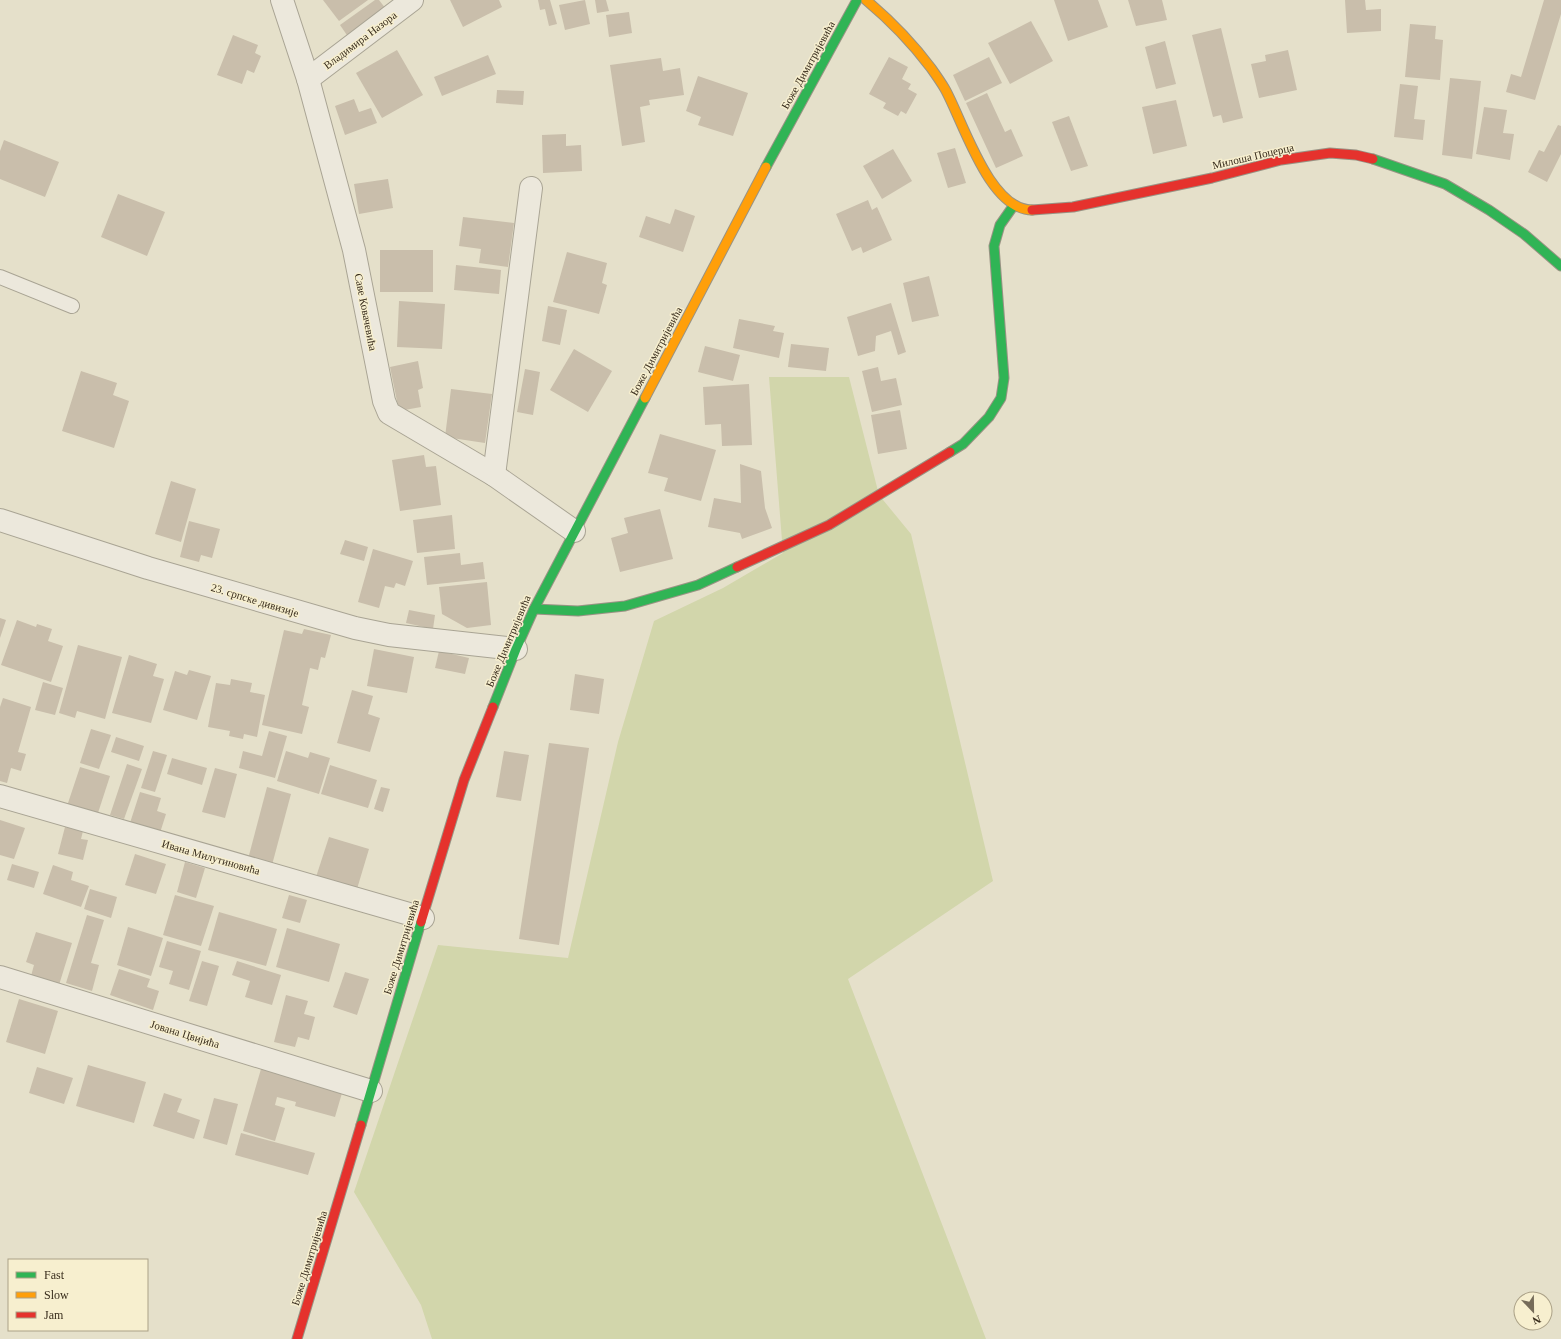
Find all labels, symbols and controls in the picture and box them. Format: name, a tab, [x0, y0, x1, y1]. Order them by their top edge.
street label: Владимира Назора	[321, 9, 399, 71]
street label: Боже Димитријевића	[779, 19, 837, 111]
street label: Милоша Поцерца	[1211, 141, 1295, 171]
street label: Саве Ковачевића	[353, 272, 379, 352]
street label: Боже Димитријевића	[628, 305, 684, 397]
street label: 23. српске дивизије	[210, 581, 300, 619]
street label: Боже Димитријевића	[483, 593, 533, 689]
street label: Ивана Милутиновића	[161, 837, 262, 877]
street label: Боже Димитријевића	[381, 898, 421, 996]
street label: Јована Цвијића	[149, 1018, 221, 1050]
street label: Боже Димитријевића	[289, 1209, 329, 1307]
legend	[8, 1259, 148, 1331]
text: Fast	[44, 1268, 65, 1282]
text: Slow	[44, 1288, 69, 1302]
north arrow	[1513, 1291, 1553, 1331]
text: Jam	[44, 1308, 64, 1322]
text: N	[1531, 1313, 1543, 1327]

